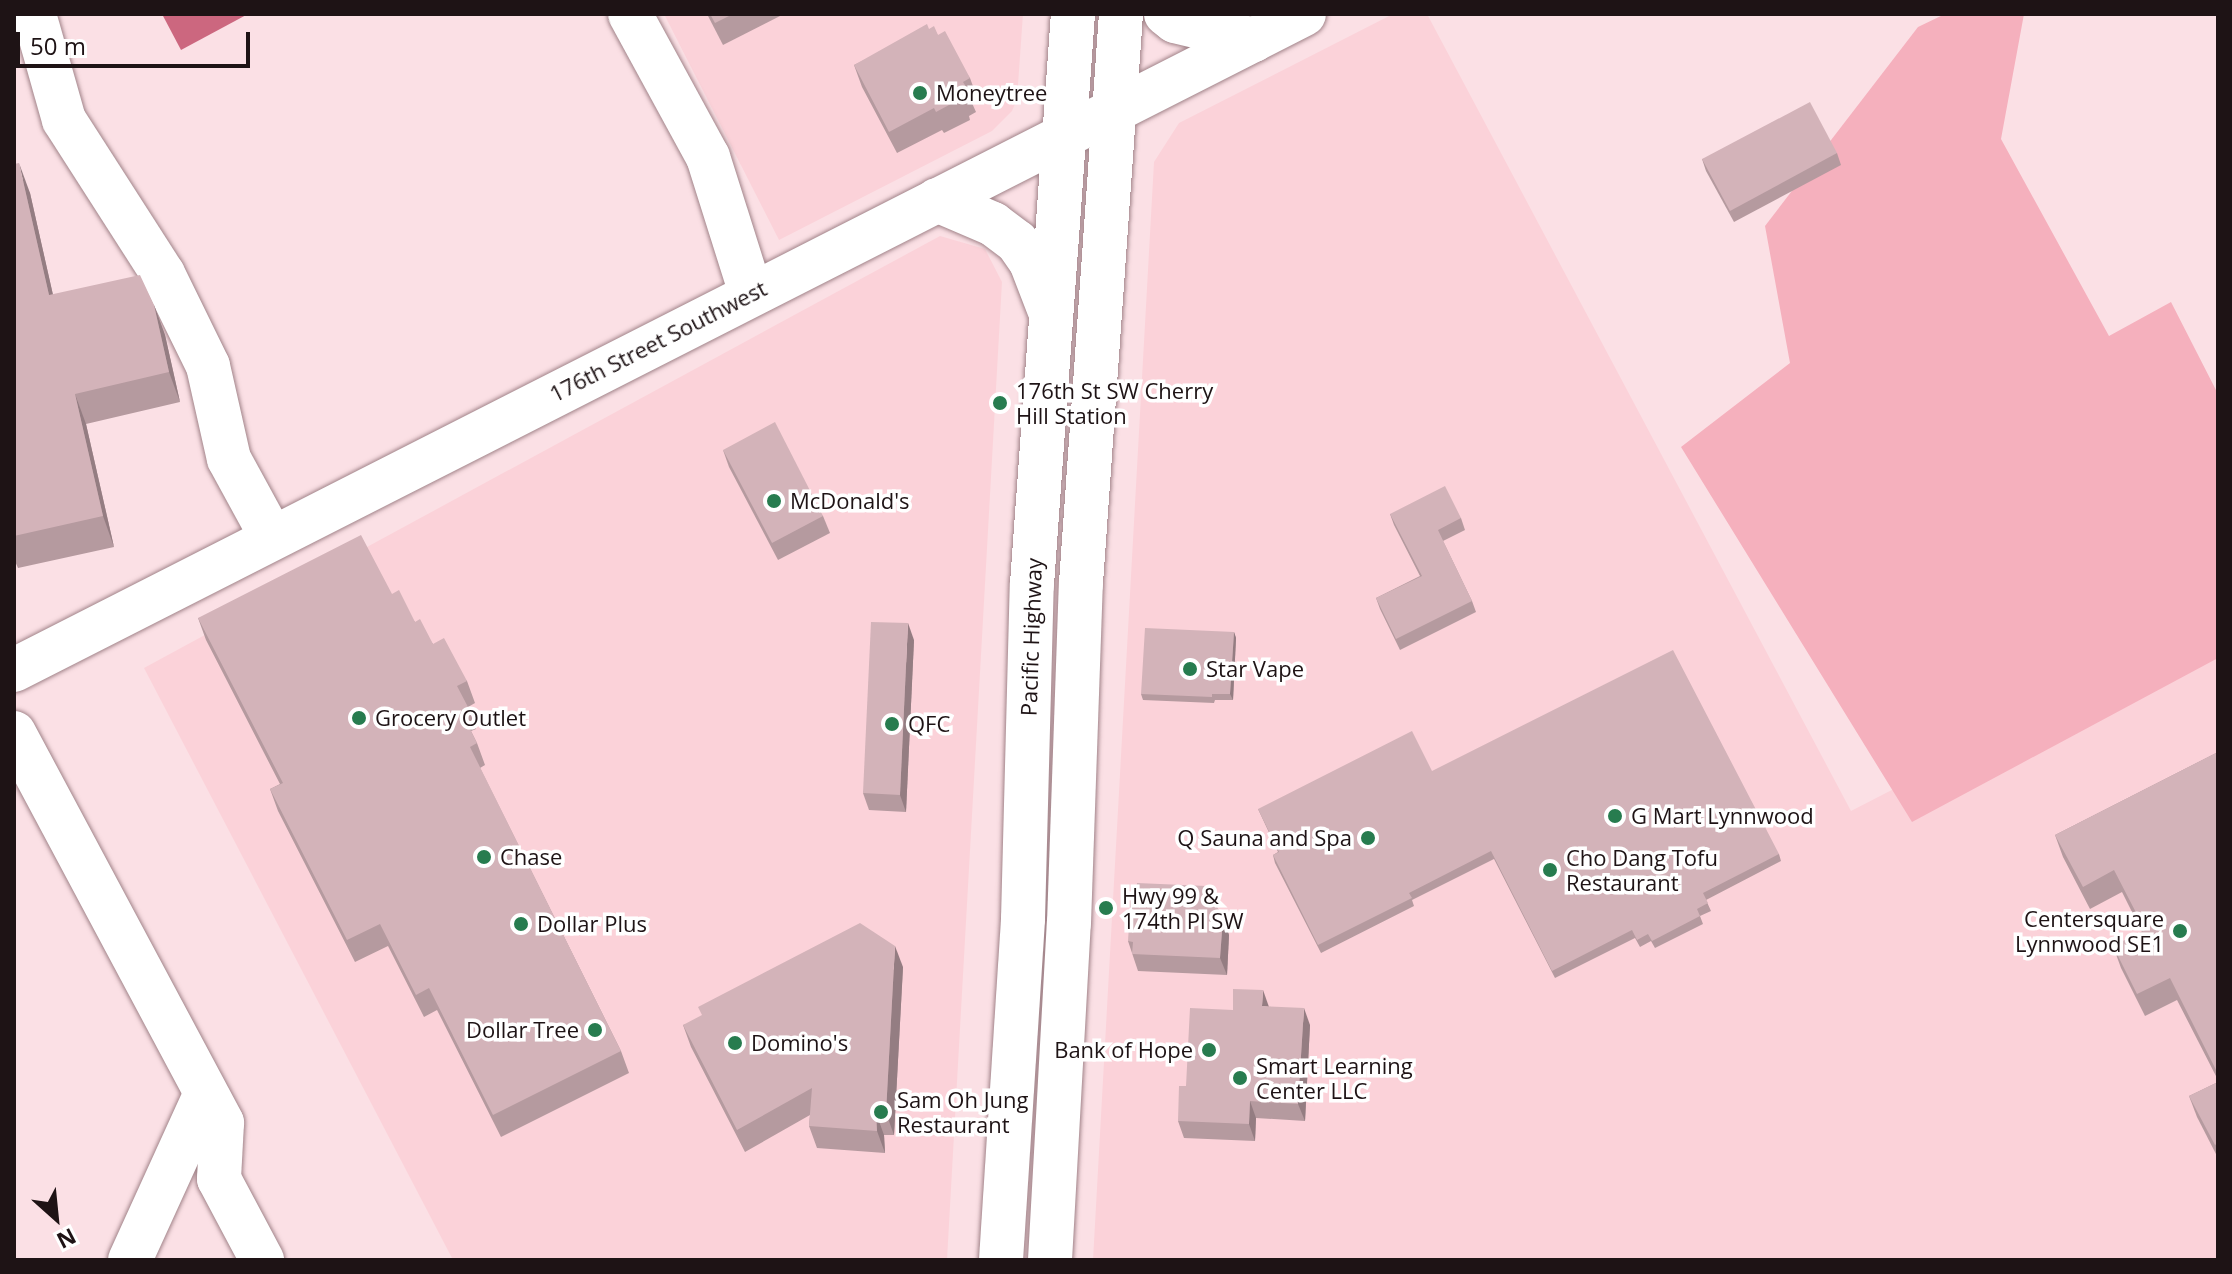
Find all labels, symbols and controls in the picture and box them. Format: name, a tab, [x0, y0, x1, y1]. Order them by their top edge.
scale bar	[20, 16, 254, 66]
text: 50 m	[30, 29, 86, 62]
place label: Moneytree	[936, 80, 1047, 106]
marker: Moneytree	[911, 84, 929, 102]
street label: 176th Street Southwest	[545, 275, 771, 407]
place label: 176th St SW Cherry Hill Station	[1016, 377, 1213, 428]
marker: 176th St SW Cherry Hill Station	[991, 394, 1009, 412]
place label: McDonald's	[790, 488, 910, 514]
marker: McDonald's	[765, 492, 783, 510]
street label: Pacific Highway	[1015, 557, 1047, 717]
place label: Star Vape	[1206, 656, 1304, 682]
marker: Star Vape	[1181, 660, 1199, 678]
place label: Grocery Outlet	[375, 705, 526, 731]
marker: Grocery Outlet	[350, 709, 368, 727]
place label: QFC	[908, 711, 950, 737]
marker: QFC	[883, 715, 901, 733]
place label: G Mart Lynnwood	[1631, 803, 1814, 829]
marker: G Mart Lynnwood	[1606, 807, 1624, 825]
place label: Q Sauna and Spa	[1177, 825, 1352, 851]
marker: Q Sauna and Spa	[1359, 829, 1377, 847]
place label: Chase	[500, 844, 562, 870]
place label: Cho Dang Tofu Restaurant	[1566, 844, 1718, 896]
marker: Chase	[475, 848, 493, 866]
marker: Cho Dang Tofu Restaurant	[1541, 861, 1559, 879]
place label: Hwy 99 & 174th Pl SW	[1122, 882, 1244, 934]
marker: Hwy 99 & 174th Pl SW	[1097, 899, 1115, 917]
place label: Centersquare Lynnwood SE1	[2015, 905, 2164, 956]
place label: Dollar Plus	[537, 911, 647, 937]
marker: Dollar Plus	[512, 915, 530, 933]
marker: Centersquare Lynnwood SE1	[2171, 922, 2189, 940]
place label: Dollar Tree	[466, 1017, 579, 1043]
marker: Dollar Tree	[586, 1021, 604, 1039]
place label: Domino's	[751, 1030, 848, 1056]
marker: Domino's	[726, 1034, 744, 1052]
place label: Bank of Hope	[1054, 1037, 1193, 1063]
marker: Bank of Hope	[1200, 1041, 1218, 1059]
place label: Smart Learning Center LLC	[1256, 1052, 1413, 1104]
marker: Smart Learning Center LLC	[1231, 1069, 1249, 1087]
place label: Sam Oh Jung Restaurant	[897, 1086, 1029, 1138]
marker: Sam Oh Jung Restaurant	[872, 1103, 890, 1121]
north arrow	[16, 1178, 96, 1258]
text: N	[52, 1222, 82, 1257]

